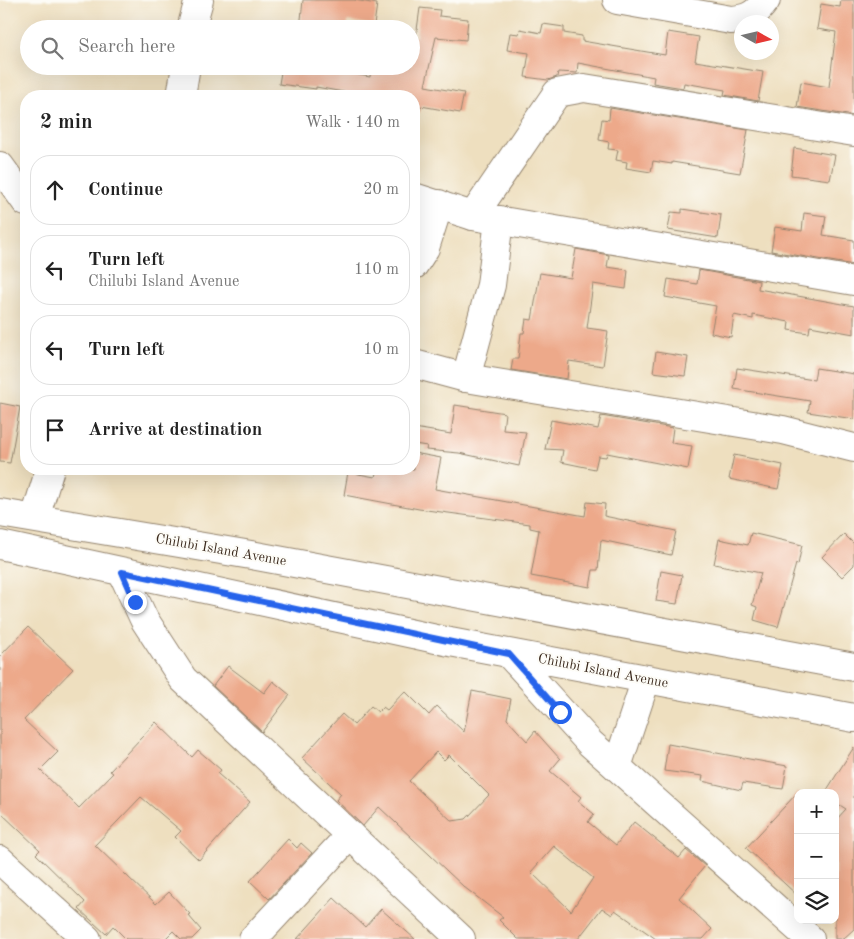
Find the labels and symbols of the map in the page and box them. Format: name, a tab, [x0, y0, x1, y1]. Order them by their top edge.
north arrow	[734, 15, 779, 60]
street label: Chilubi Island Avenue	[155, 532, 287, 568]
route end	[124, 591, 147, 614]
street label: Chilubi Island Avenue	[537, 651, 669, 691]
route start	[549, 701, 572, 724]

